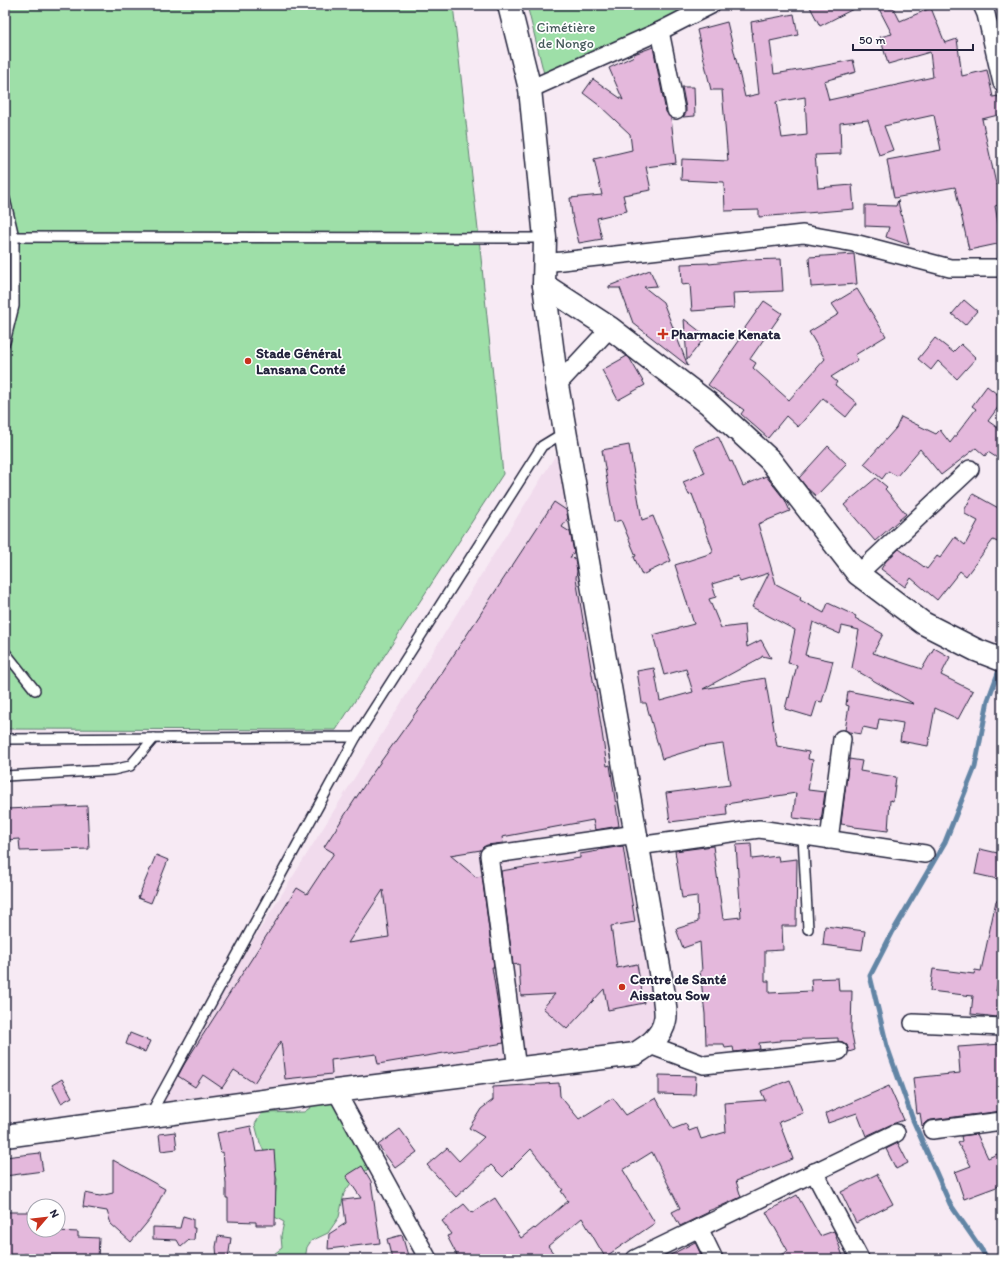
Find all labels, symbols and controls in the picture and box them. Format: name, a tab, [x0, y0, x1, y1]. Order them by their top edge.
park label: Cimétière de Nongo	[537, 19, 596, 52]
scale bar	[853, 26, 973, 52]
text: 50 m	[859, 33, 885, 47]
place label: Pharmacie Kenata	[671, 326, 781, 343]
marker: Pharmacie Kenata	[658, 329, 668, 339]
place label: Stade Général Lansana Conté	[256, 345, 346, 378]
marker: Stade Général Lansana Conté	[243, 356, 253, 366]
place label: Centre de Santé Aissatou Sow	[629, 971, 727, 1004]
marker: Centre de Santé Aissatou Sow	[617, 982, 627, 992]
north arrow	[26, 1198, 66, 1238]
text: N	[47, 1207, 62, 1220]

